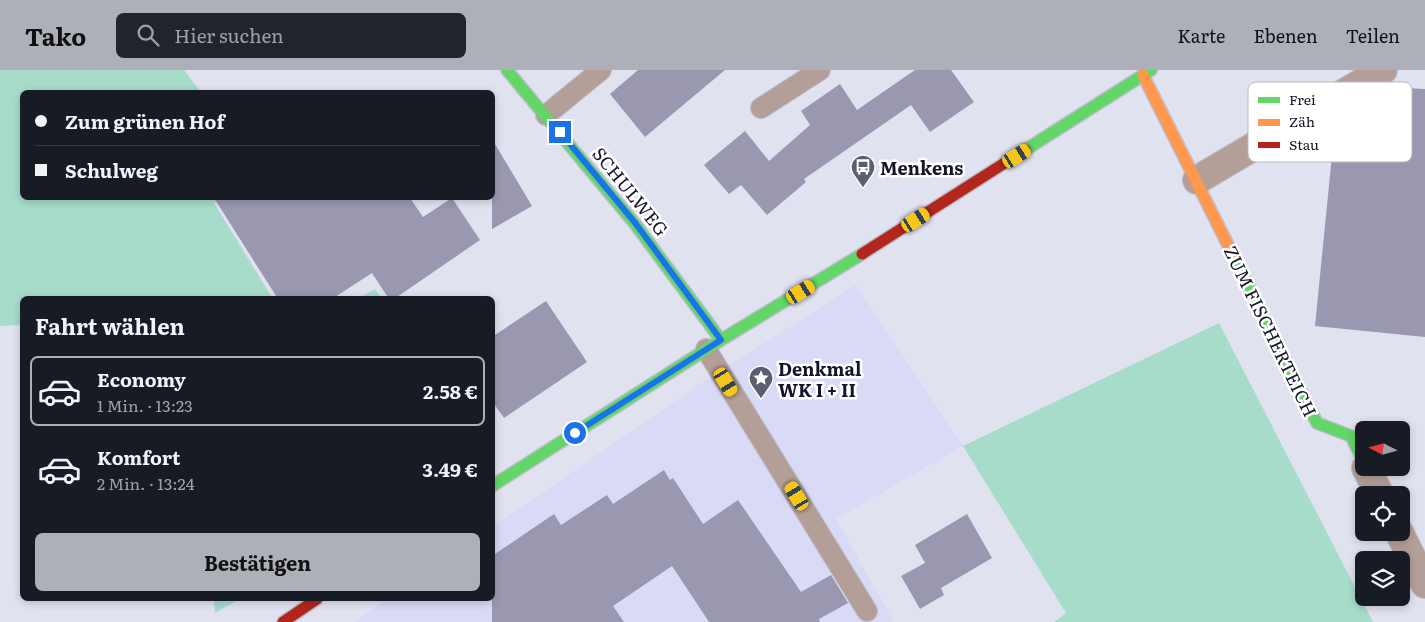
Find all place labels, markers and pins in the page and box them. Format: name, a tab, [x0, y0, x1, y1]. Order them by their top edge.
bus stop icon: Menkens	[850, 154, 876, 188]
place label: Menkens	[880, 154, 963, 181]
place label: Denkmal WK I + II	[778, 355, 862, 403]
place icon: Denkmal WK I + II	[748, 365, 774, 399]

